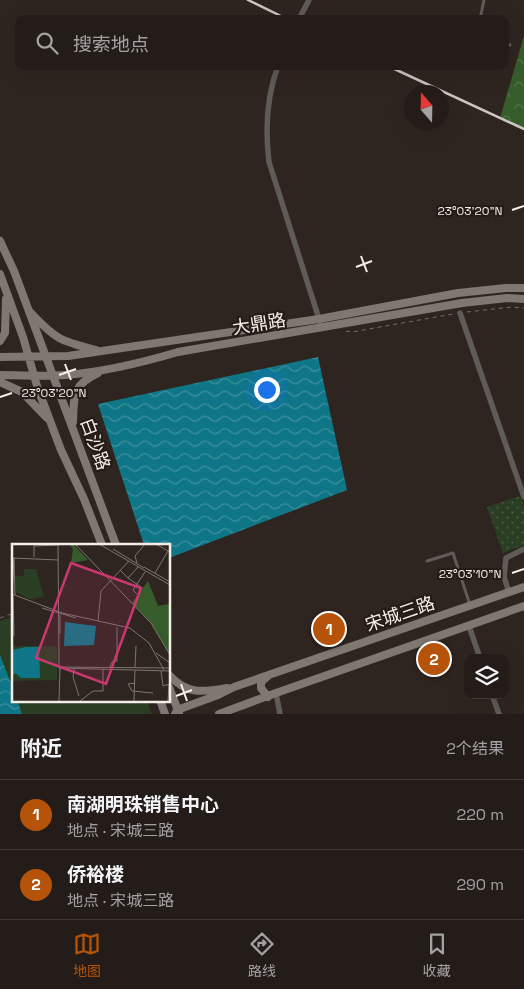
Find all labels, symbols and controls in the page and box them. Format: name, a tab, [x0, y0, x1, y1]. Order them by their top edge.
search box	[15, 15, 509, 70]
icon: search	[33, 29, 61, 57]
text: 搜索地点	[73, 32, 149, 57]
north arrow	[404, 85, 449, 130]
text: 23°03'20"N	[438, 203, 502, 219]
street label: 大鼎路	[230, 308, 287, 339]
your location	[254, 377, 280, 403]
text: 23°03'20"N	[22, 385, 86, 401]
street label: 白沙路	[75, 415, 116, 473]
inset map	[12, 544, 170, 702]
text: 23°03'10"N	[439, 566, 501, 582]
street label: 宋城三路	[362, 591, 438, 636]
pin: 1	[313, 610, 345, 648]
pin: 2	[418, 640, 450, 678]
map controls	[464, 654, 509, 699]
button: layers	[464, 654, 509, 699]
text: 附近	[20, 735, 62, 762]
text: 2个结果	[446, 738, 504, 759]
text: 南湖明珠销售中心	[67, 792, 219, 817]
text: 1	[32, 804, 40, 825]
text: 220 m	[457, 804, 504, 825]
text: 地点 · 宋城三路	[67, 820, 174, 841]
text: 侨裕楼	[67, 862, 124, 887]
text: 2	[31, 874, 41, 895]
text: 290 m	[456, 874, 504, 895]
text: 地点 · 宋城三路	[67, 890, 174, 911]
tab: 地图	[73, 930, 101, 980]
tab: 路线	[248, 930, 276, 980]
tab: 收藏	[423, 930, 451, 980]

